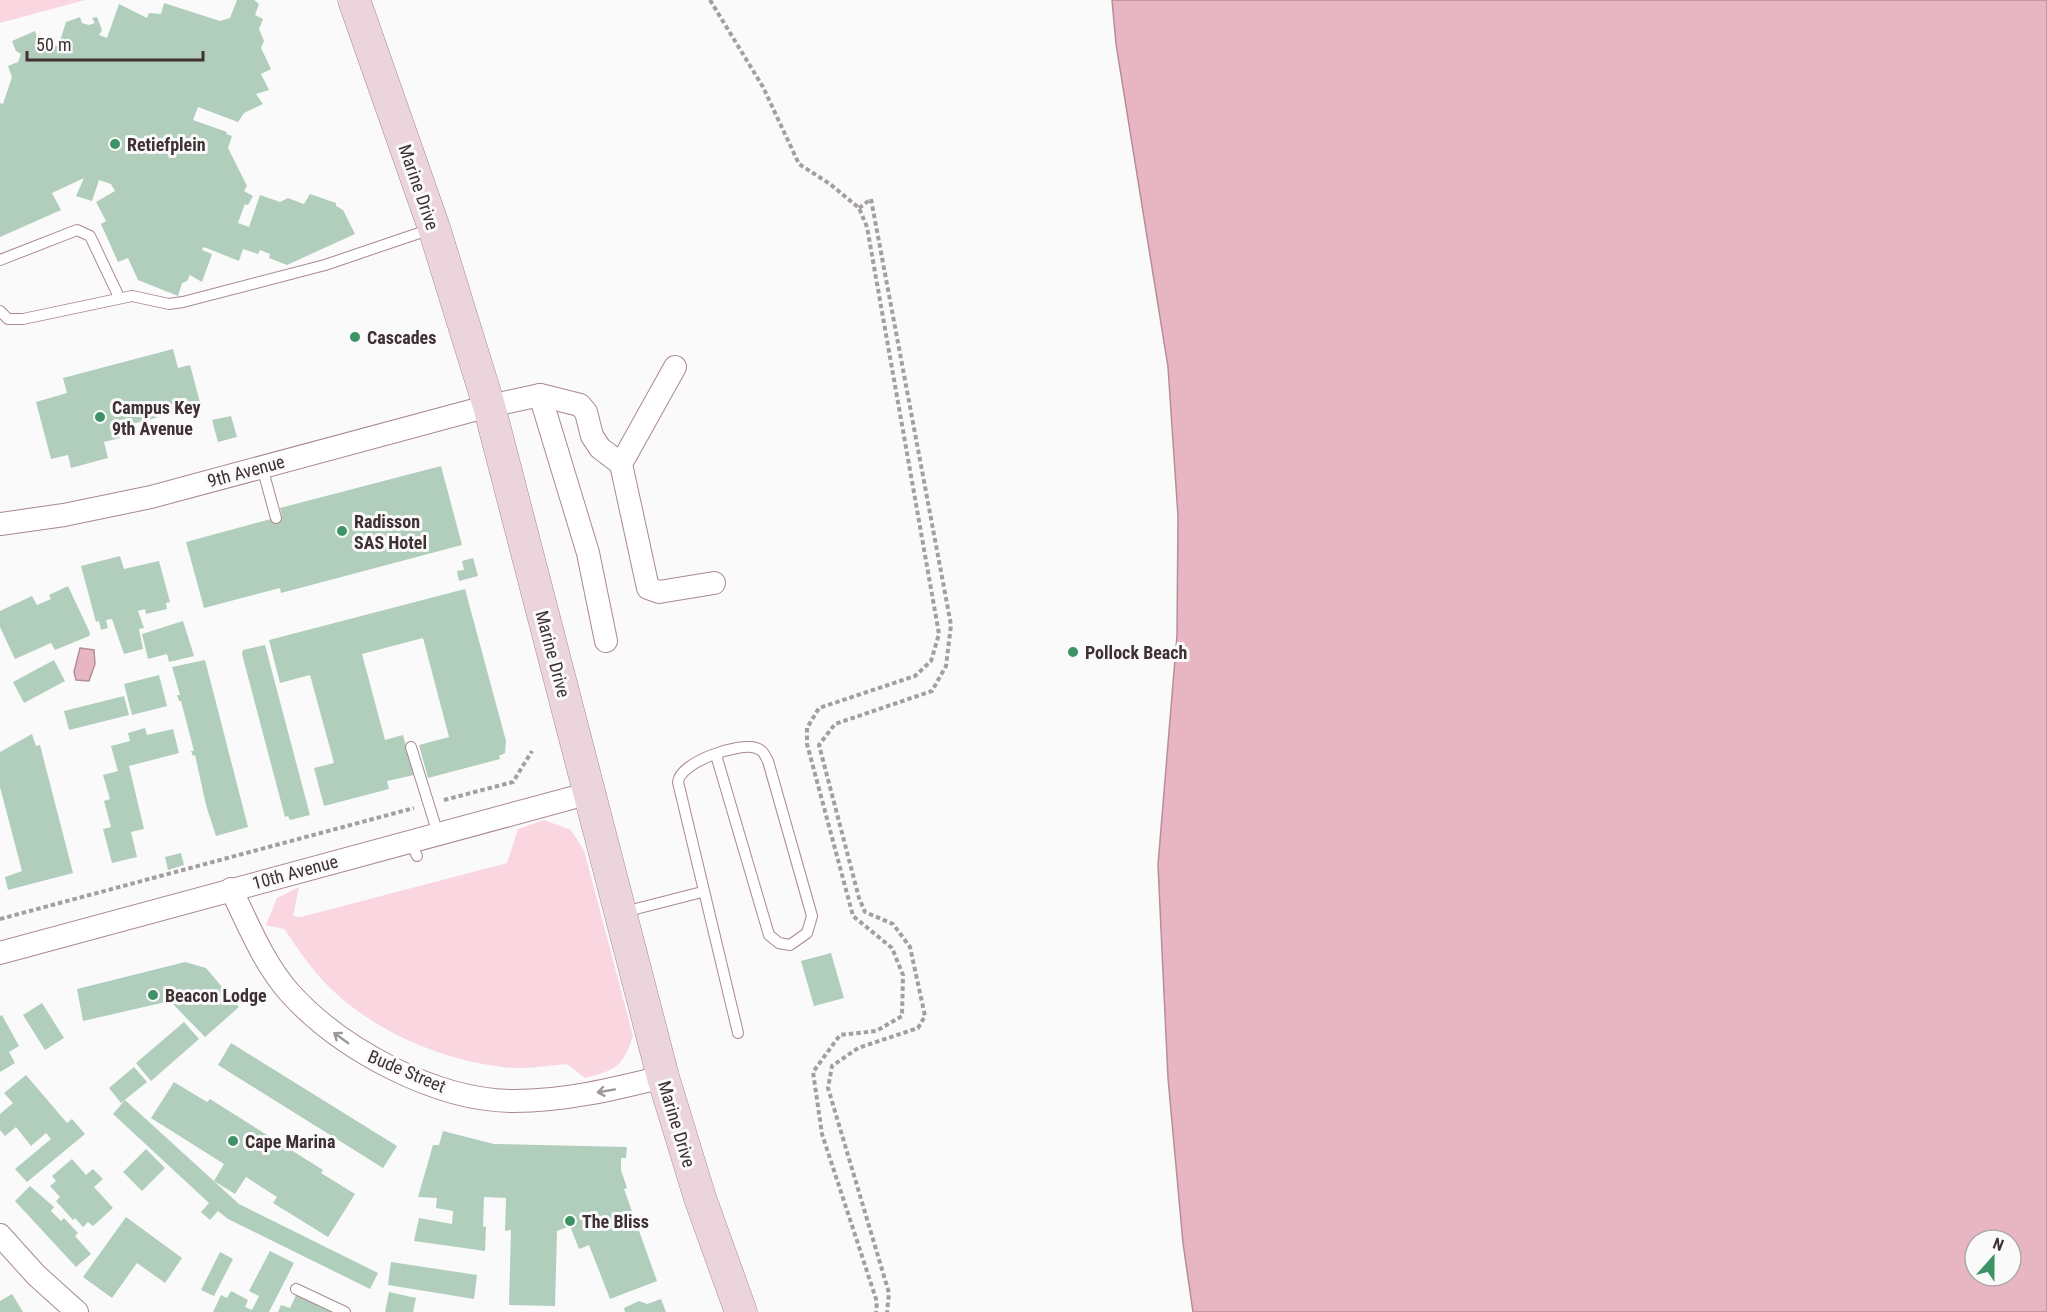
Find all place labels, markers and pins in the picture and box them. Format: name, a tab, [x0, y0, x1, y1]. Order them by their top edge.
place label: Retiefplein	[127, 134, 206, 155]
marker: Retiefplein	[108, 137, 122, 151]
place label: Cascades	[367, 327, 436, 348]
marker: Cascades	[348, 330, 362, 344]
place label: Campus Key 9th Avenue	[112, 397, 200, 439]
marker: Campus Key 9th Avenue	[93, 410, 107, 424]
place label: Radisson SAS Hotel	[354, 511, 427, 553]
marker: Radisson SAS Hotel	[335, 524, 349, 538]
place label: Pollock Beach	[1085, 642, 1187, 663]
marker: Pollock Beach	[1066, 645, 1080, 659]
place label: Beacon Lodge	[165, 985, 267, 1006]
marker: Beacon Lodge	[146, 988, 160, 1002]
place label: Cape Marina	[245, 1131, 335, 1152]
marker: Cape Marina	[226, 1134, 240, 1148]
place label: The Bliss	[582, 1211, 649, 1232]
marker: The Bliss	[563, 1214, 577, 1228]

